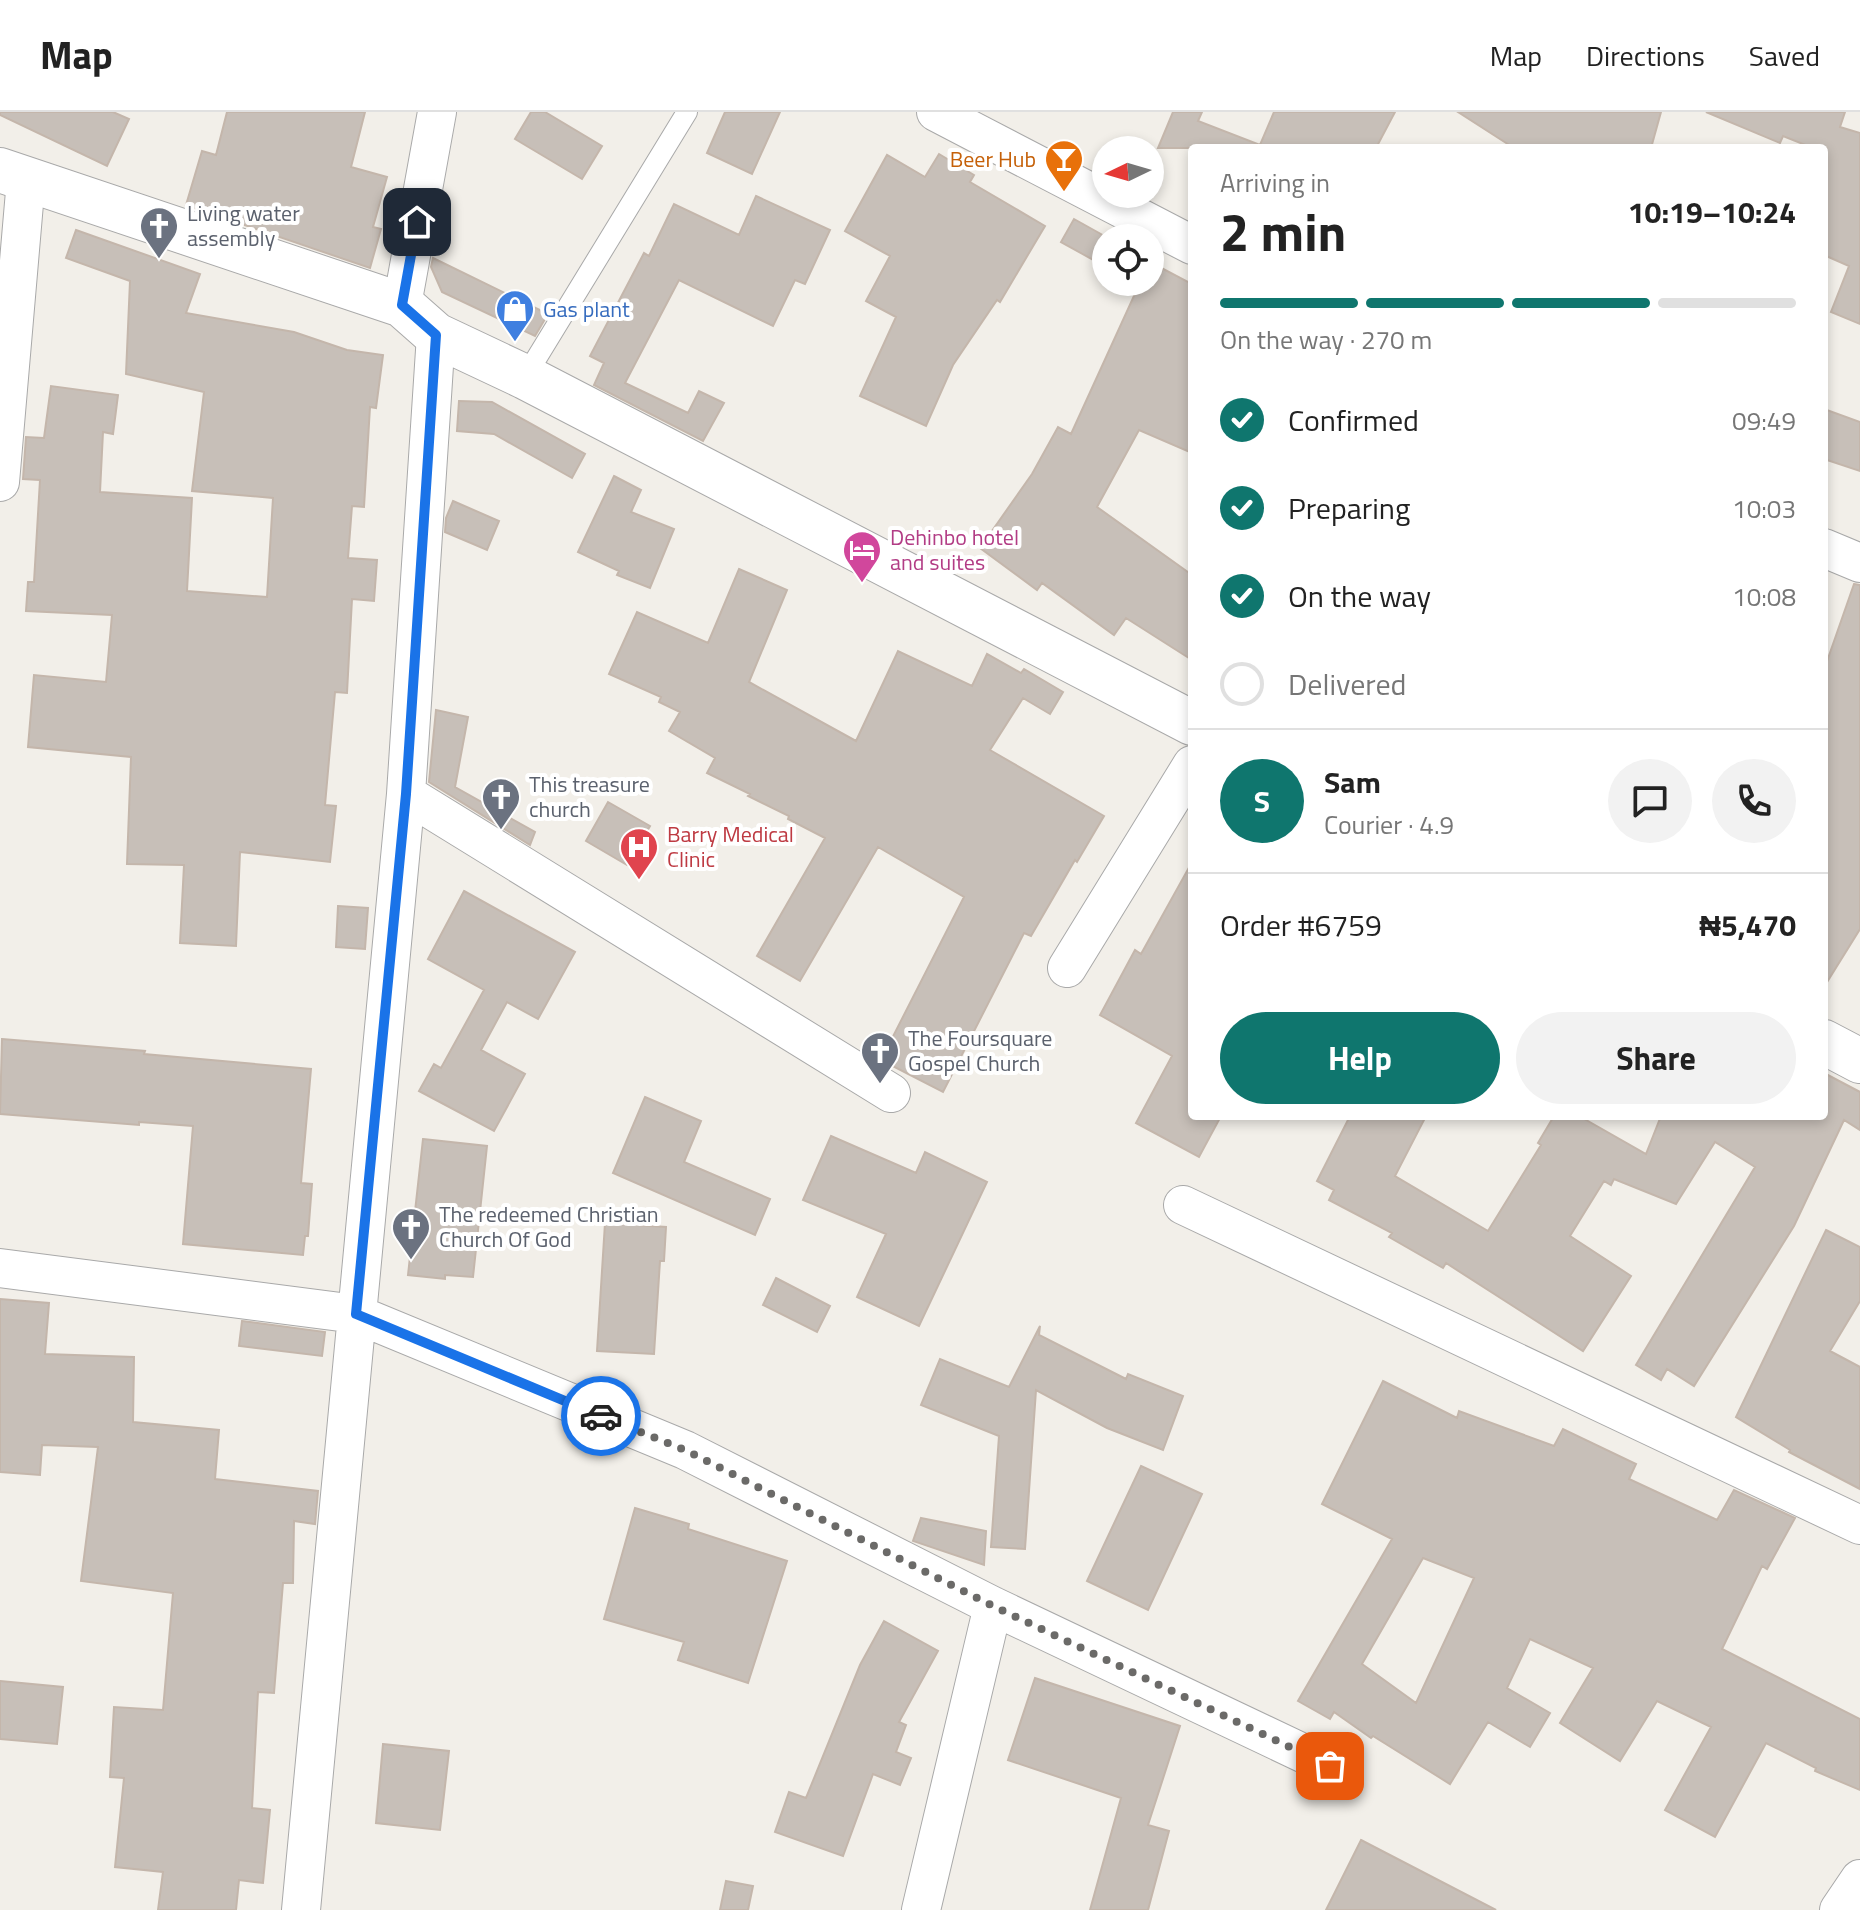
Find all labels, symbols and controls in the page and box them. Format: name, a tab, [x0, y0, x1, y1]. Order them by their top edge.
text: Map	[40, 26, 113, 84]
text: Map	[1490, 34, 1542, 77]
text: Directions	[1586, 34, 1705, 77]
text: Saved	[1749, 34, 1820, 77]
north arrow	[1092, 136, 1164, 208]
map controls	[1092, 136, 1164, 296]
bar icon: Beer Hub	[1043, 138, 1085, 193]
place label: Beer Hub	[950, 142, 1036, 176]
text: Arriving in	[1220, 163, 1330, 202]
pin	[383, 188, 451, 256]
text: 10:19–10:24	[1628, 189, 1796, 235]
text: 2 min	[1220, 192, 1346, 271]
place label: Living water assembly	[187, 196, 300, 255]
icon: home	[395, 200, 439, 244]
church icon: Living water assembly	[138, 205, 180, 260]
button: locate	[1092, 224, 1164, 296]
shop icon: Gas plant	[494, 288, 536, 343]
place label: Gas plant	[543, 292, 630, 326]
text: On the way · 270 m	[1220, 320, 1432, 359]
text: Confirmed	[1288, 397, 1419, 443]
icon: check	[1220, 398, 1264, 442]
text: 09:49	[1732, 401, 1796, 440]
text: Preparing	[1288, 485, 1410, 531]
icon: check	[1220, 486, 1264, 530]
text: 10:03	[1732, 489, 1796, 528]
place label: Dehinbo hotel and suites	[890, 520, 1019, 579]
hotel icon: Dehinbo hotel and suites	[841, 529, 883, 584]
text: On the way	[1288, 573, 1431, 619]
icon: check	[1220, 574, 1264, 618]
text: 10:08	[1732, 577, 1796, 616]
text: Delivered	[1288, 661, 1406, 707]
text: Sam	[1324, 759, 1381, 805]
button: chat	[1608, 759, 1692, 843]
button: phone	[1712, 759, 1796, 843]
place label: This treasure church	[529, 767, 650, 826]
church icon: This treasure church	[480, 776, 522, 831]
text: S	[1254, 778, 1270, 824]
text: Courier · 4.9	[1324, 805, 1454, 844]
place label: Barry Medical Clinic	[667, 817, 794, 876]
hospital icon: Barry Medical Clinic	[618, 826, 660, 881]
text: Order #6759	[1220, 902, 1382, 948]
text: ₦5,470	[1699, 902, 1796, 948]
button: Help	[1220, 1012, 1500, 1104]
button: Share	[1516, 1012, 1796, 1104]
place label: The Foursquare Gospel Church	[908, 1021, 1052, 1080]
church icon: The Foursquare Gospel Church	[859, 1030, 901, 1085]
place label: The redeemed Christian Church Of God	[439, 1197, 659, 1256]
church icon: The redeemed Christian Church Of God	[390, 1206, 432, 1261]
courier	[561, 1376, 641, 1456]
icon: car	[579, 1394, 623, 1438]
pin	[1296, 1732, 1364, 1800]
icon: bag	[1308, 1744, 1352, 1788]

